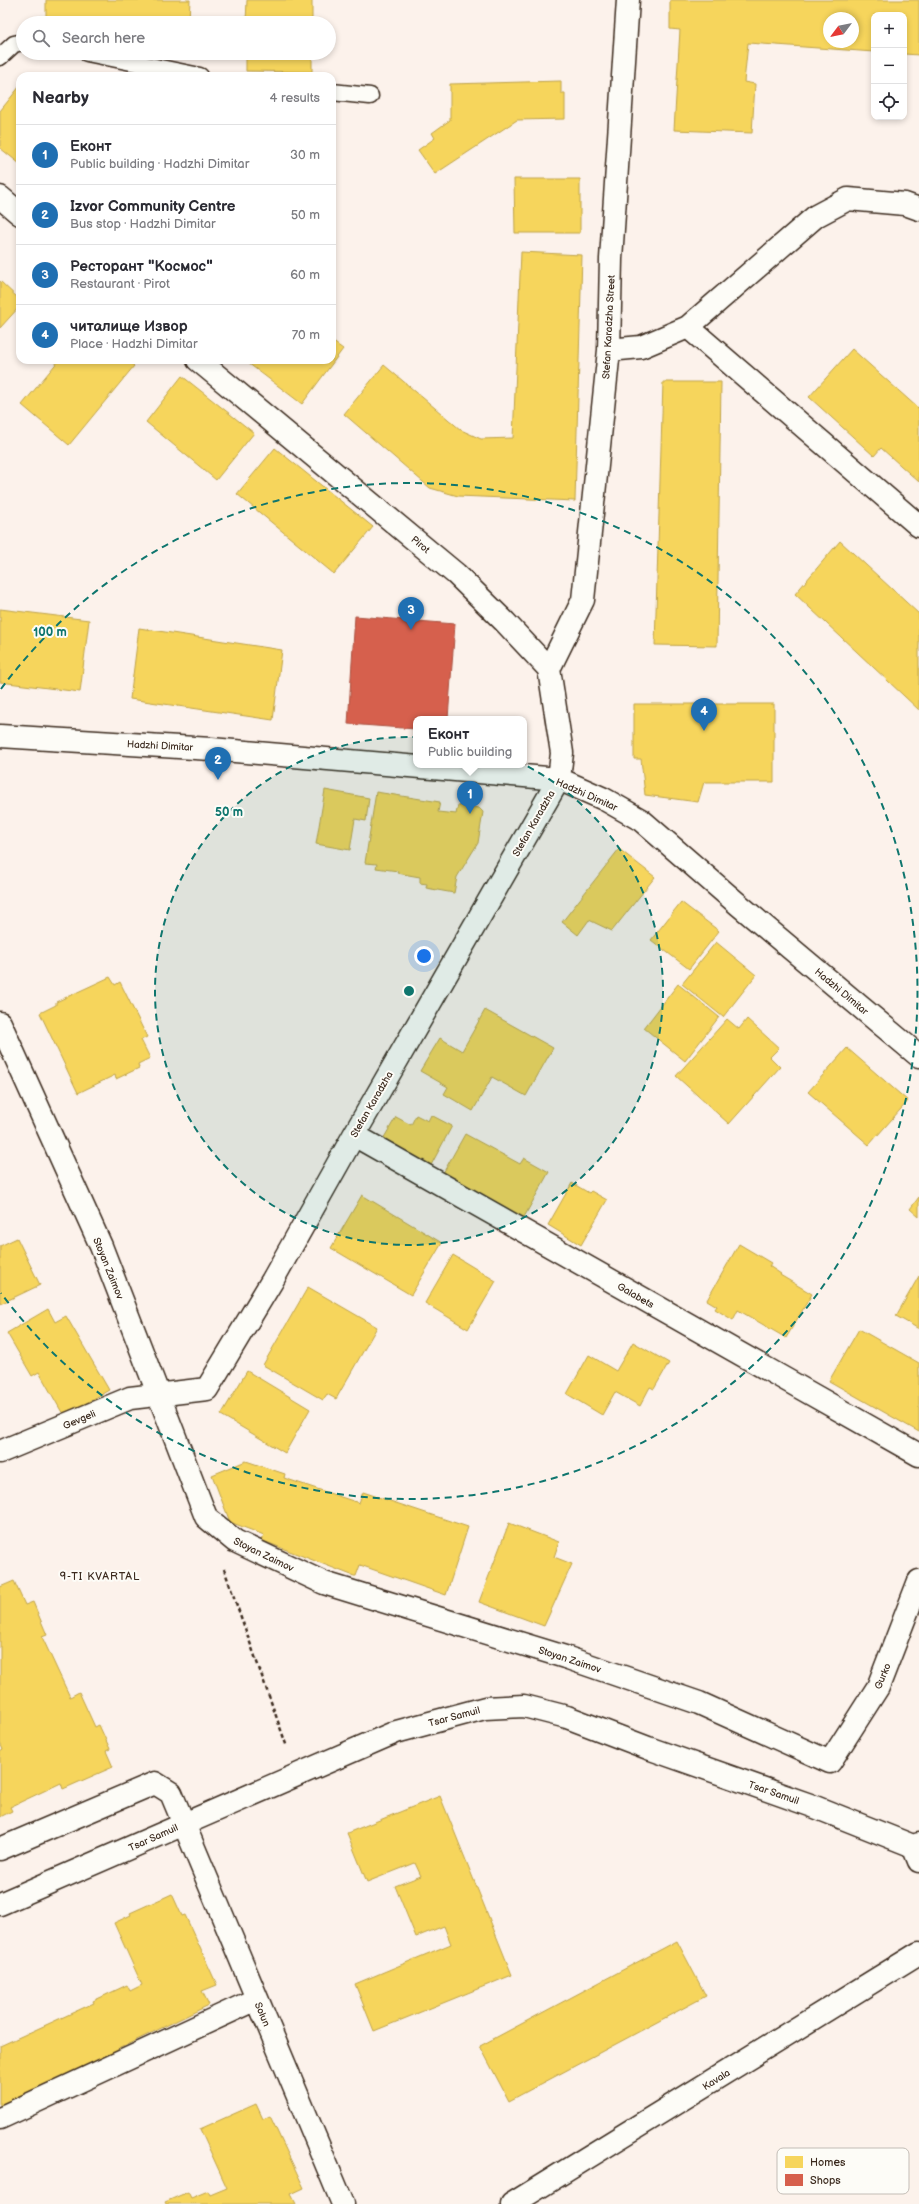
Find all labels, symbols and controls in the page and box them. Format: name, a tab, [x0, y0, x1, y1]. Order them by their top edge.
north arrow	[823, 12, 859, 48]
map controls	[871, 12, 907, 120]
button: +	[871, 12, 907, 48]
search box	[16, 16, 336, 60]
icon: search	[30, 27, 52, 49]
text: Search here	[62, 29, 145, 48]
button: −	[871, 48, 907, 84]
button: locate	[871, 84, 907, 120]
text: Nearby	[32, 88, 89, 108]
text: 4 results	[270, 90, 320, 106]
text: Еконт	[70, 137, 112, 156]
text: 1	[42, 147, 48, 163]
text: 30 m	[290, 147, 320, 163]
text: Public building · Hadzhi Dimitar	[70, 156, 249, 172]
text: Izvor Community Centre	[70, 197, 235, 216]
text: 2	[41, 207, 49, 223]
text: 50 m	[291, 207, 320, 223]
text: Bus stop · Hadzhi Dimitar	[70, 216, 216, 232]
text: Ресторант "Космос"	[70, 257, 213, 276]
text: 3	[41, 267, 49, 283]
text: 60 m	[290, 267, 320, 283]
street label: Stefan Karadzha Street	[600, 275, 618, 379]
text: Restaurant · Pirot	[70, 276, 170, 292]
text: читалище Извор	[70, 317, 188, 336]
text: 4	[41, 327, 49, 343]
text: 70 m	[292, 327, 320, 343]
text: Place · Hadzhi Dimitar	[70, 336, 198, 352]
street label: Pirot	[409, 534, 432, 556]
pin: 3	[398, 597, 424, 630]
text: 100 m	[33, 625, 67, 640]
pin: 4	[691, 698, 717, 731]
popup	[413, 716, 527, 768]
text: Еконт	[428, 725, 469, 744]
street label: Hadzhi Dimitar	[127, 738, 194, 754]
text: Public building	[428, 744, 512, 760]
pin: 2	[205, 747, 231, 780]
street label: Hadzhi Dimitar	[554, 776, 620, 814]
pin: 1	[457, 781, 483, 814]
street label: Stefan Karadzha	[510, 788, 558, 859]
text: 50 m	[215, 805, 243, 820]
your location	[414, 946, 434, 966]
street label: Hadzhi Dimitar	[812, 966, 871, 1018]
centre of rings	[402, 984, 416, 998]
street label: Stefan Karadzha	[348, 1069, 396, 1140]
street label: Stoyan Zaimov	[90, 1236, 126, 1301]
street label: Galabets	[615, 1281, 656, 1311]
street label: Gevgeli	[61, 1408, 98, 1432]
street label: Stoyan Zaimov	[232, 1535, 296, 1575]
district label: 9-TI KVARTAL	[60, 1570, 140, 1583]
street label: Stoyan Zaimov	[537, 1644, 603, 1676]
street label: Gurko	[872, 1661, 894, 1691]
street label: Tsar Samuil	[427, 1704, 481, 1730]
street label: Tsar Samuil	[747, 1779, 801, 1807]
street label: Tsar Samuil	[127, 1822, 180, 1854]
street label: Solun	[252, 2000, 273, 2029]
street label: Kavala	[701, 2067, 733, 2093]
legend	[777, 2148, 909, 2194]
text: Homes	[810, 2156, 846, 2169]
text: Shops	[810, 2174, 841, 2187]

